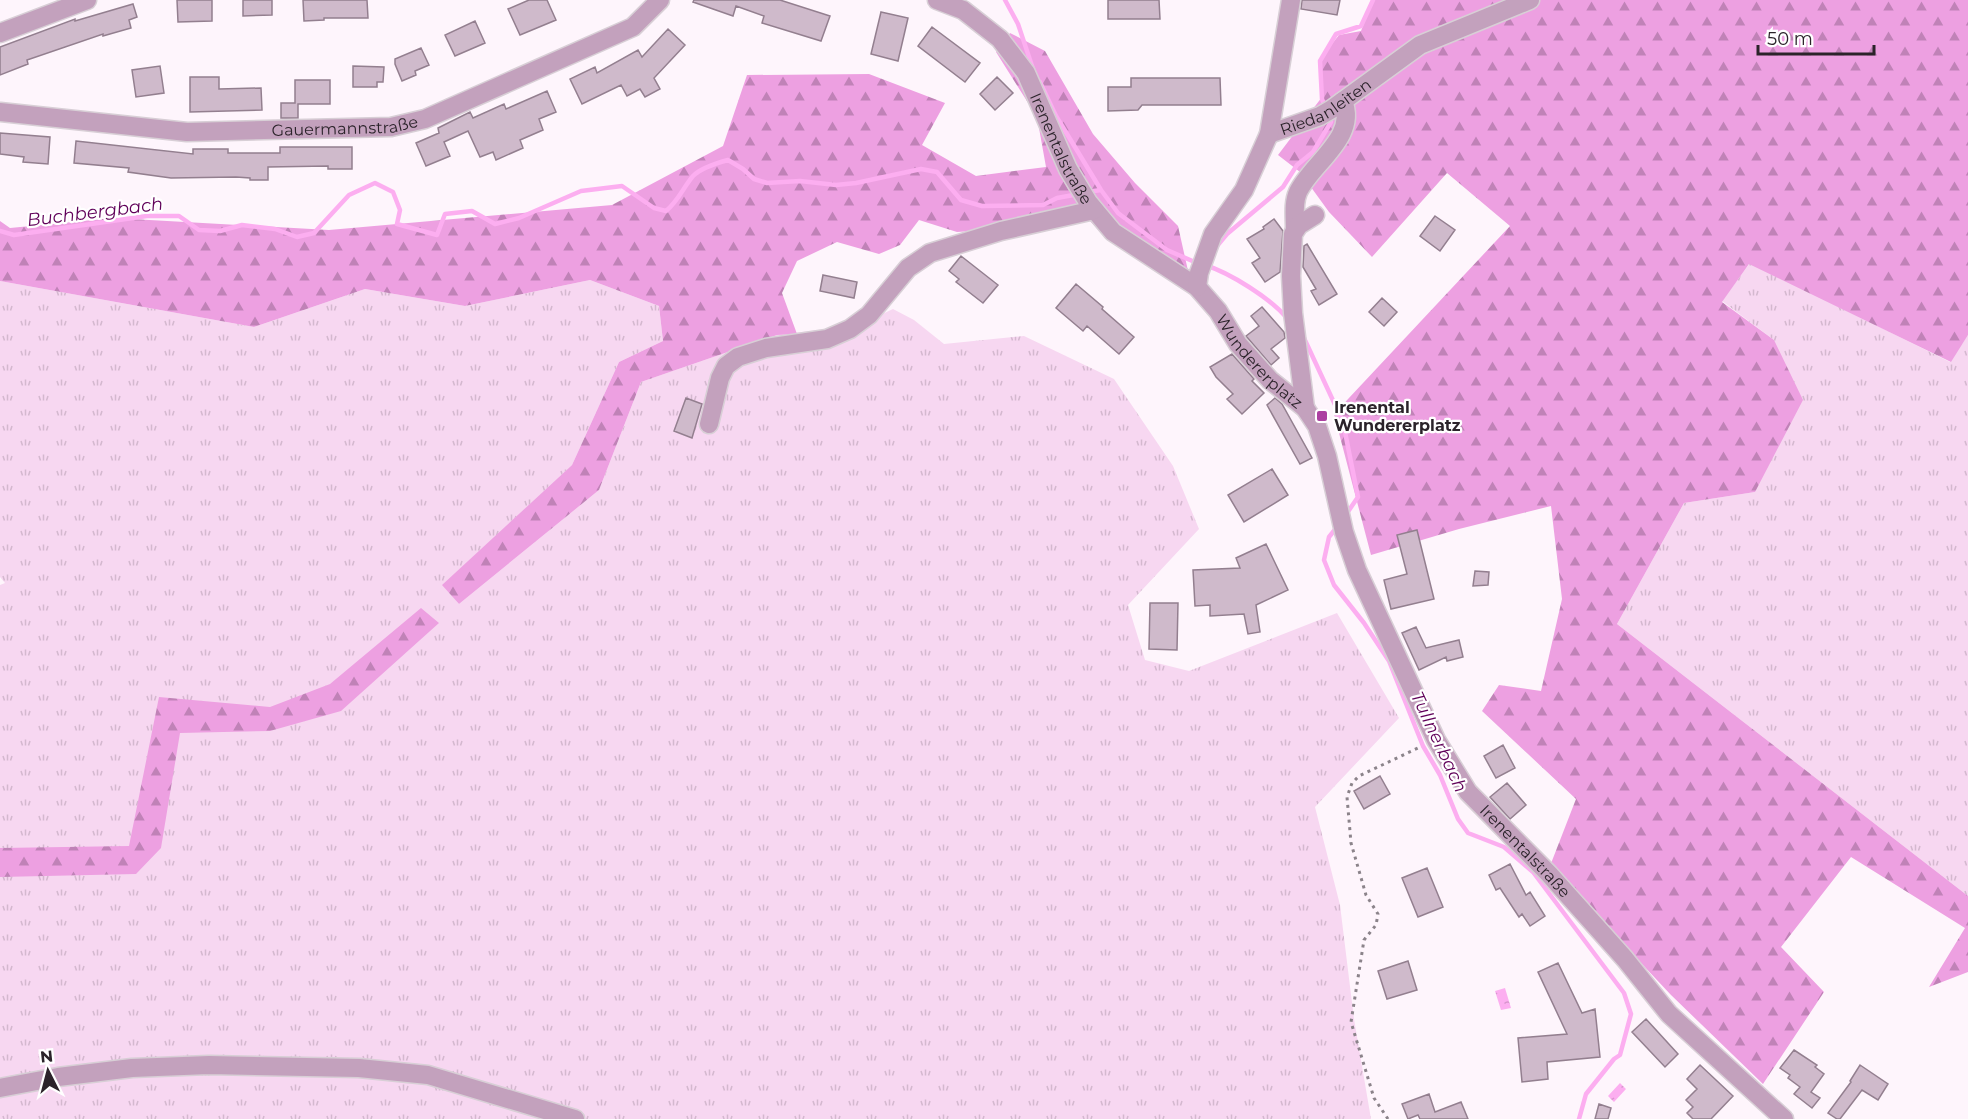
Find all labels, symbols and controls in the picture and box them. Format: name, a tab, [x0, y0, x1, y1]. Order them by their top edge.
scale bar	[1758, 18, 1874, 56]
text: 50 m	[1767, 28, 1813, 50]
street label: Riedanleiten	[1278, 75, 1375, 139]
street label: Irenentalstraße	[1026, 90, 1096, 208]
street label: Gauermannstraße	[271, 112, 420, 140]
water label: Buchbergbach	[26, 193, 164, 231]
street label: Wundererplatz	[1212, 311, 1306, 412]
place label: Irenental Wundererplatz	[1334, 398, 1461, 435]
marker: Irenental Wundererplatz	[1315, 409, 1329, 423]
water label: Tullnerbach	[1406, 688, 1472, 796]
street label: Irenentalstraße	[1476, 801, 1574, 901]
north arrow	[18, 1041, 78, 1101]
text: N	[39, 1046, 54, 1067]

